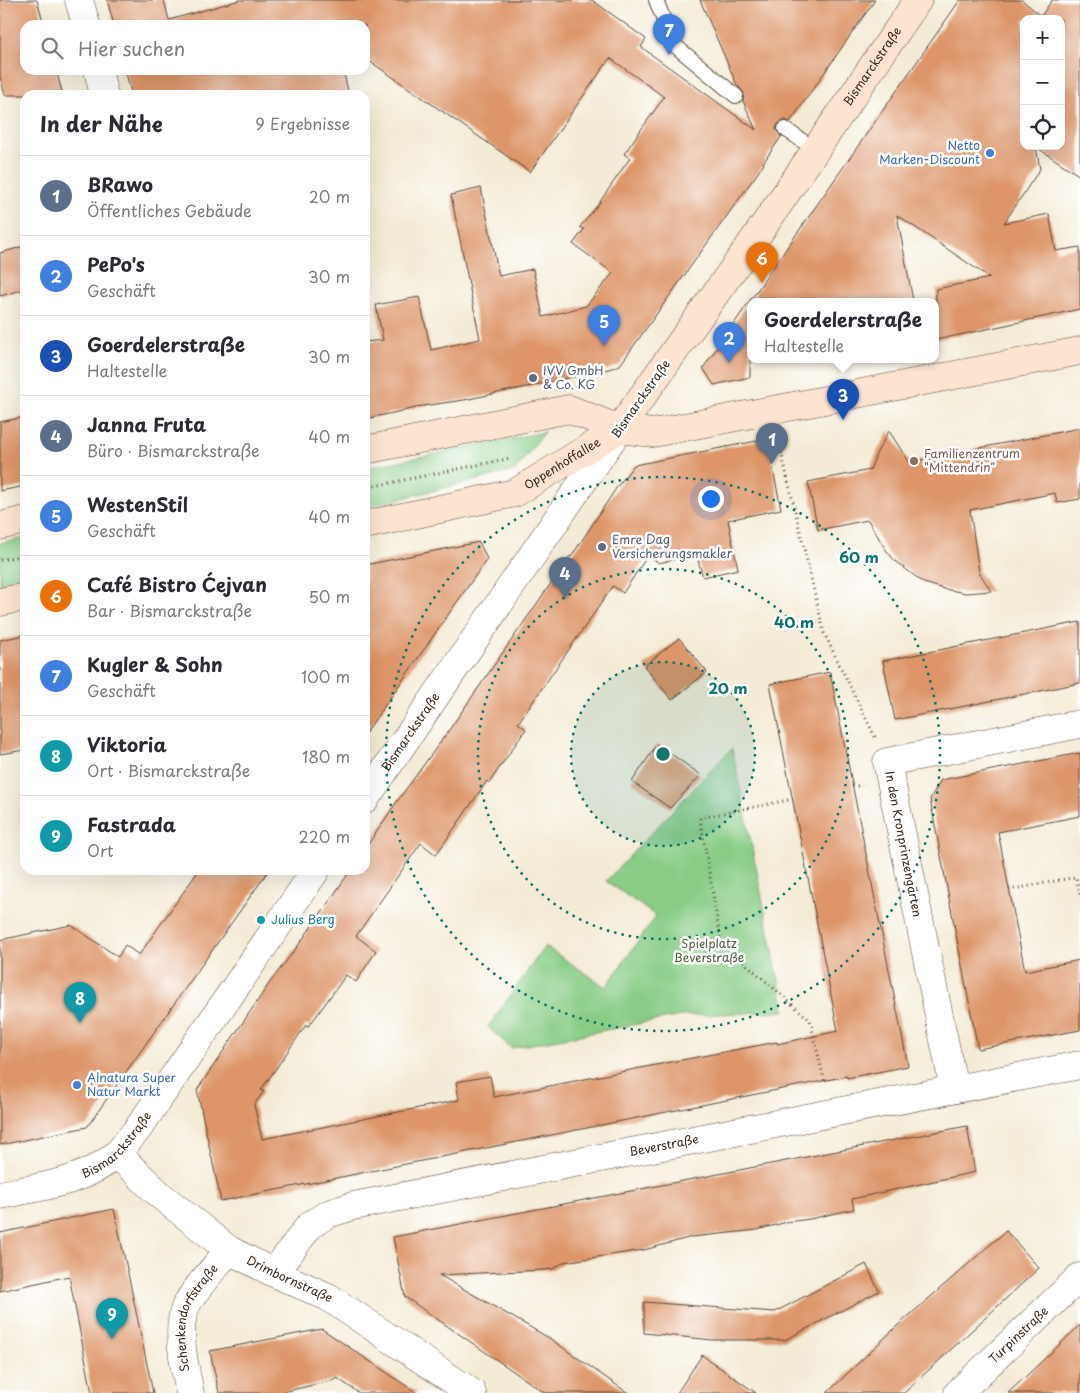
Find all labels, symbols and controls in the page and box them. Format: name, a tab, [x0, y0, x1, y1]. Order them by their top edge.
pin: 7	[653, 14, 685, 55]
map controls	[1020, 15, 1065, 150]
button: +	[1020, 15, 1065, 60]
search box	[20, 20, 370, 75]
street label: Bismarckstraße	[838, 23, 905, 109]
icon: search	[38, 34, 66, 62]
text: Hier suchen	[78, 34, 185, 62]
button: −	[1020, 60, 1065, 105]
button: locate	[1020, 105, 1065, 150]
text: In der Nähe	[40, 107, 162, 139]
text: 9 Ergebnisse	[255, 111, 350, 135]
place label: Netto Marken-Discount	[879, 136, 980, 168]
marker: Netto Marken-Discount	[984, 147, 996, 159]
text: BRawo	[87, 170, 153, 198]
text: 1	[52, 184, 60, 208]
text: 20 m	[309, 184, 350, 208]
text: Öffentliches Gebäude	[87, 198, 252, 222]
pin: 6	[746, 242, 778, 283]
text: PePo's	[87, 250, 145, 278]
text: 2	[50, 264, 62, 288]
text: 30 m	[308, 264, 350, 288]
text: Geschäft	[87, 278, 156, 302]
popup	[747, 298, 939, 363]
pin: 5	[588, 305, 620, 346]
text: Goerdelerstraße	[764, 305, 922, 333]
pin: 2	[713, 322, 745, 363]
text: Goerdelerstraße	[87, 330, 245, 358]
text: Haltestelle	[764, 333, 844, 357]
text: 3	[51, 344, 61, 368]
text: 30 m	[308, 344, 350, 368]
street label: Bismarckstraße	[606, 356, 674, 441]
text: Haltestelle	[87, 358, 167, 382]
place label: IVV GmbH & Co. KG	[543, 361, 604, 393]
marker: IVV GmbH & Co. KG	[527, 372, 539, 384]
pin: 3	[827, 379, 859, 420]
text: Janna Fruta	[87, 410, 206, 438]
pin: 1	[756, 423, 788, 464]
text: 4	[51, 424, 61, 448]
text: 40 m	[308, 424, 350, 448]
street label: Oppenhoffallee	[520, 432, 604, 493]
text: Büro · Bismarckstraße	[87, 438, 260, 462]
place label: Familienzentrum "Mittendrin"	[924, 444, 1020, 476]
marker: Familienzentrum "Mittendrin"	[908, 455, 920, 467]
your location	[698, 486, 724, 512]
text: WestenStil	[87, 490, 188, 518]
text: 5	[51, 504, 61, 528]
text: 40 m	[308, 504, 350, 528]
text: Geschäft	[87, 518, 156, 542]
place label: Emre Dag Versicherungsmakler	[612, 530, 733, 562]
marker: Emre Dag Versicherungsmakler	[596, 541, 608, 553]
text: 60 m	[839, 545, 879, 568]
pin: 4	[549, 557, 581, 598]
text: Café Bistro Ćejvan	[87, 570, 267, 598]
text: 6	[50, 584, 62, 608]
text: 50 m	[309, 584, 350, 608]
text: Bar · Bismarckstraße	[87, 598, 252, 622]
text: 40 m	[774, 610, 814, 633]
text: Kugler & Sohn	[87, 650, 223, 678]
text: 7	[51, 664, 61, 688]
text: 100 m	[301, 664, 350, 688]
text: 20 m	[709, 676, 747, 699]
text: Geschäft	[87, 678, 156, 702]
street label: Bismarckstraße	[377, 689, 443, 775]
text: Viktoria	[87, 730, 167, 758]
text: 8	[51, 744, 61, 768]
text: 180 m	[302, 744, 350, 768]
centre of rings	[654, 745, 672, 763]
text: Ort · Bismarckstraße	[87, 758, 250, 782]
street label: In den Kronprinzengärten	[881, 769, 927, 918]
text: Fastrada	[87, 810, 176, 838]
text: 9	[51, 824, 61, 848]
text: 220 m	[299, 824, 350, 848]
text: Ort	[87, 838, 114, 862]
place label: Julius Berg	[271, 910, 335, 928]
marker: Julius Berg	[255, 914, 267, 926]
park label: Spielplatz Beverstraße	[674, 934, 744, 966]
pin: 8	[64, 982, 96, 1023]
place label: Alnatura Super Natur Markt	[87, 1068, 177, 1100]
marker: Alnatura Super Natur Markt	[71, 1079, 83, 1091]
street label: Bismarckstraße	[78, 1108, 155, 1182]
street label: Beverstraße	[627, 1129, 700, 1160]
street label: Drimbornstraße	[244, 1251, 337, 1306]
street label: Schenkendorfstraße	[171, 1260, 222, 1373]
pin: 9	[96, 1298, 128, 1339]
street label: Turpinstraße	[984, 1302, 1052, 1367]

